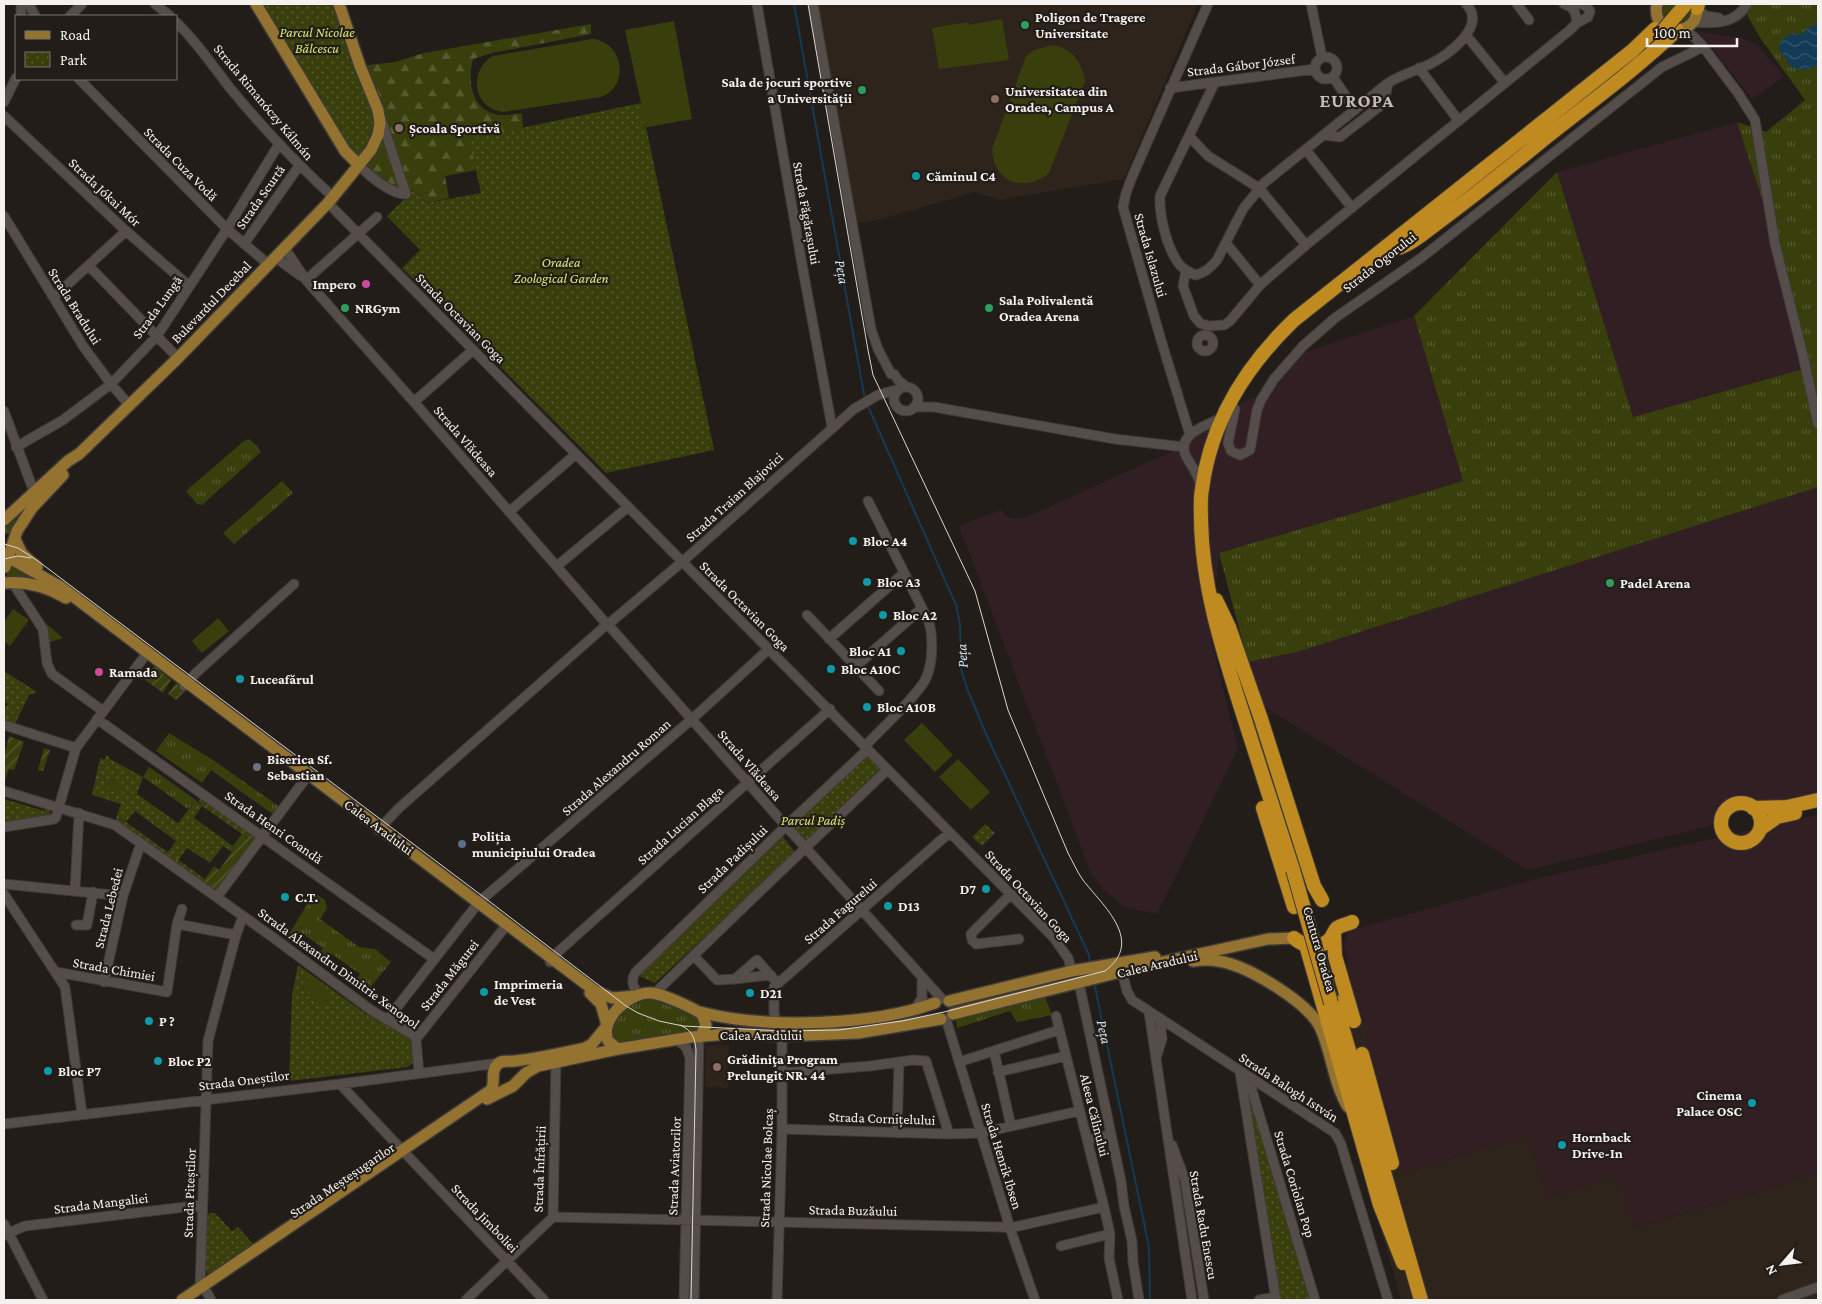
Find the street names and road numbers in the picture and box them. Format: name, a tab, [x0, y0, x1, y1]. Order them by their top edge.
street label: Strada Rimanóczy Kálmán	[211, 41, 318, 164]
street label: Strada Gábor József	[1186, 50, 1297, 80]
street label: Strada Cuza Vodă	[141, 124, 222, 205]
street label: Strada Jókai Mór	[66, 154, 144, 230]
street label: Strada Făgărașului	[789, 160, 824, 266]
street label: Strada Scurtă	[232, 161, 288, 232]
street label: Strada Islazului	[1131, 211, 1171, 299]
street label: Strada Ogorului	[1339, 228, 1419, 296]
street label: Bulevardul Decebal	[168, 257, 255, 346]
street label: Strada Bradului	[45, 265, 105, 348]
street label: Strada Octavian Goga	[413, 270, 510, 367]
street label: Strada Lungă	[129, 272, 185, 342]
street label: Strada Vlădeasa	[431, 402, 502, 480]
street label: Strada Traian Blajovici	[682, 449, 787, 546]
street label: Strada Octavian Goga	[697, 558, 794, 655]
street label: Strada Alexandru Roman	[558, 715, 674, 819]
street label: Strada Vlădeasa	[715, 726, 786, 804]
street label: Strada Lucian Blaga	[634, 782, 727, 868]
street label: Strada Henri Coandă	[222, 787, 327, 867]
street label: Calea Aradului	[341, 796, 417, 858]
street label: Strada Padișului	[694, 821, 771, 897]
street label: Strada Octavian Goga	[982, 846, 1076, 946]
street label: Strada Lebedei	[90, 866, 126, 950]
street label: Strada Fagurelui	[800, 875, 880, 947]
street label: Strada Alexandru Dimitrie Xenopol	[255, 904, 423, 1032]
street label: Centura Oradea	[1300, 904, 1340, 994]
street label: Strada Măgurei	[416, 936, 482, 1014]
street label: Calea Aradului	[1115, 947, 1199, 981]
street label: Strada Chimiei	[72, 954, 157, 984]
street label: Calea Aradului	[720, 1027, 802, 1043]
street label: Strada Balogh István	[1236, 1049, 1342, 1125]
street label: Strada Oneștilor	[198, 1066, 290, 1094]
street label: Aleea Călinului	[1077, 1072, 1113, 1158]
street label: Strada Henrik Ibsen	[978, 1101, 1026, 1212]
street label: Strada Nicolae Bolcaș	[756, 1108, 777, 1228]
street label: Strada Cornițelului	[828, 1108, 936, 1129]
street label: Strada Aviatorilor	[664, 1116, 684, 1216]
street label: Strada Înfrățirii	[529, 1125, 550, 1213]
street label: Strada Coriolan Pop	[1271, 1129, 1319, 1239]
street label: Strada Meșteșugarilor	[286, 1139, 398, 1222]
street label: Strada Piteștilor	[179, 1148, 200, 1238]
street label: Strada Radu Enescu	[1187, 1169, 1222, 1281]
street label: Strada Jimboliei	[448, 1180, 522, 1256]
street label: Strada Mangaliei	[53, 1189, 149, 1217]
street label: Strada Buzăului	[809, 1201, 898, 1219]

